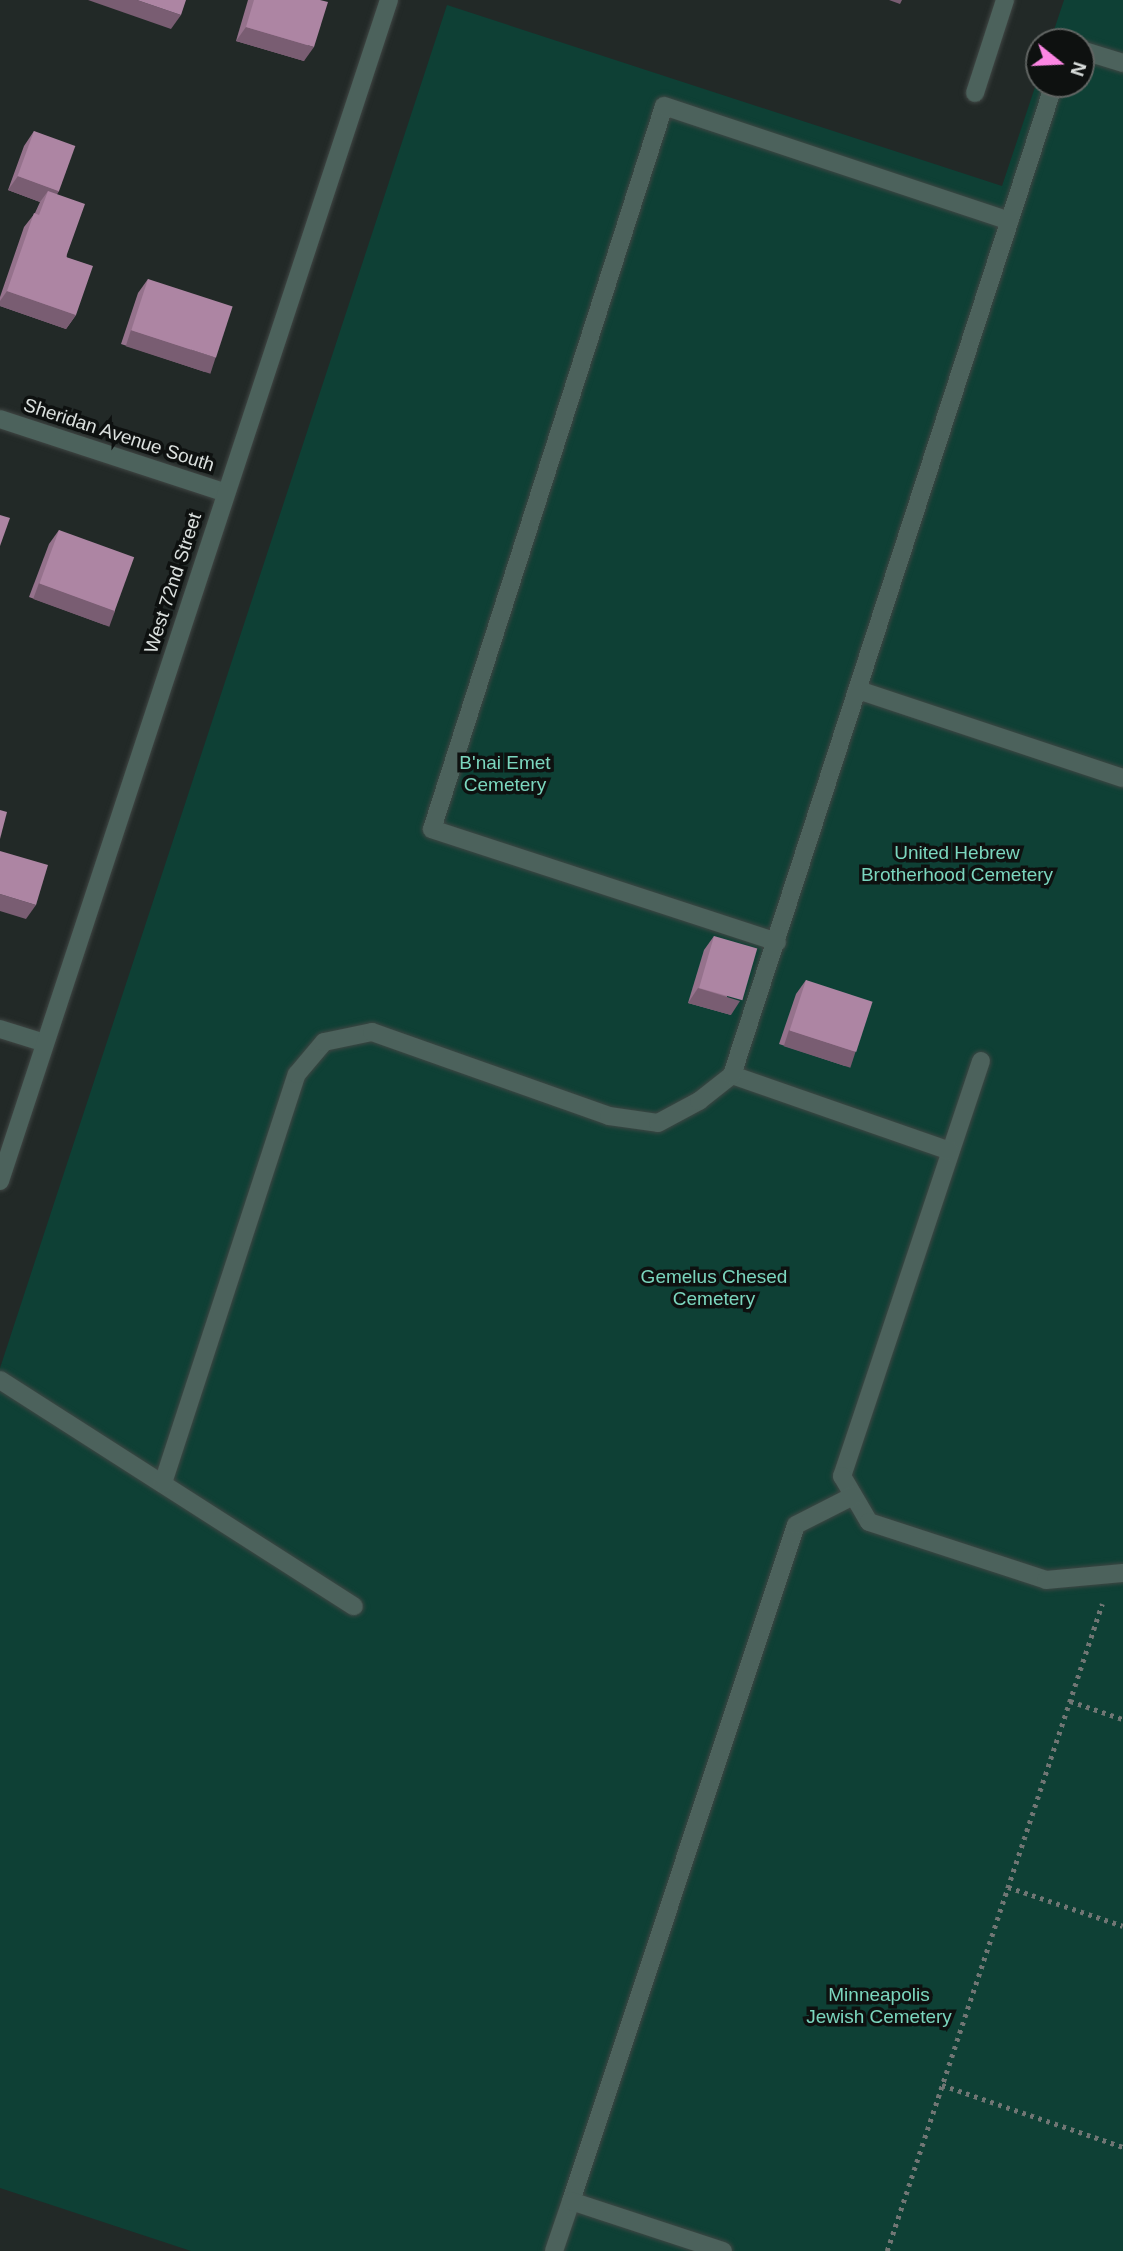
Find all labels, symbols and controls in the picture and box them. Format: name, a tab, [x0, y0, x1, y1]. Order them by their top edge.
north arrow	[1025, 28, 1095, 98]
text: N	[1066, 59, 1091, 79]
street label: Sheridan Avenue South	[20, 393, 218, 477]
street label: West 72nd Street	[140, 510, 206, 656]
park label: B'nai Emet Cemetery	[459, 752, 551, 796]
park label: United Hebrew Brotherhood Cemetery	[861, 842, 1053, 886]
park label: Gemelus Chesed Cemetery	[641, 1266, 787, 1310]
park label: Minneapolis Jewish Cemetery	[806, 1984, 952, 2028]

